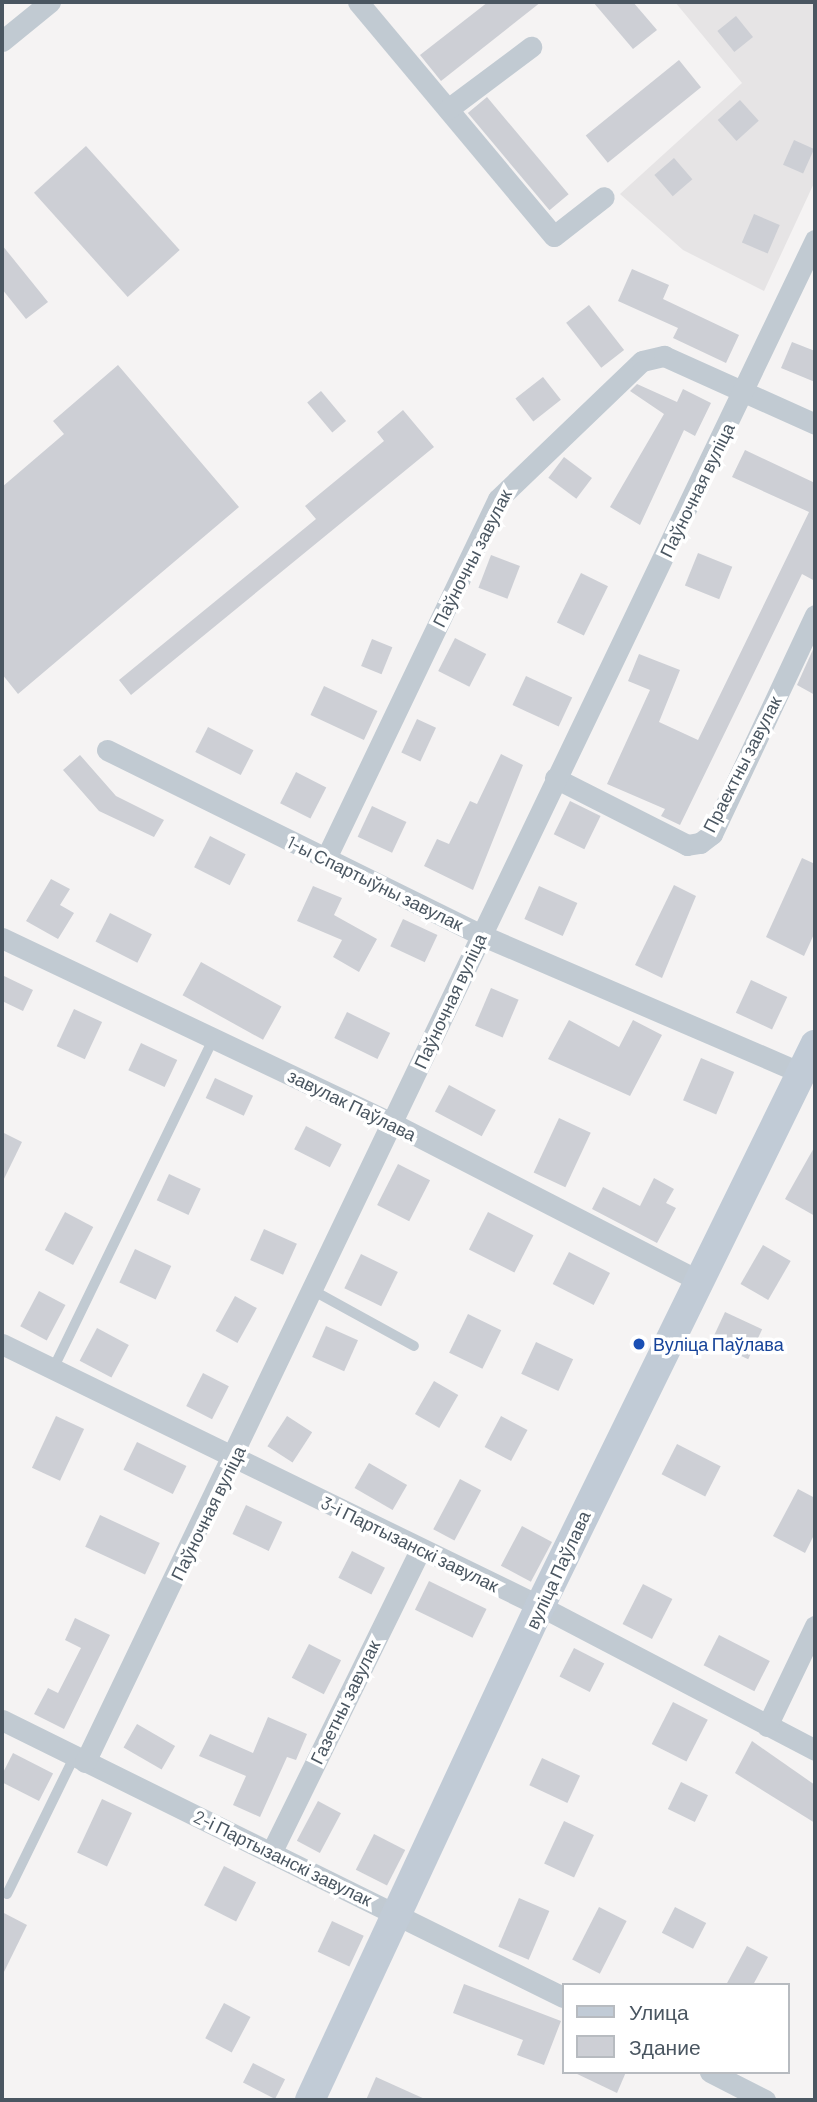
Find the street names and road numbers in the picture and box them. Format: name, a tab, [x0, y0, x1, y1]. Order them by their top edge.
street label: Паўночная вуліца	[655, 419, 739, 561]
street label: Паўночны завулак	[428, 485, 516, 631]
street label: Праектны завулак	[698, 692, 786, 836]
street label: 1-ы Спартыўны завулак	[283, 831, 467, 935]
street label: Паўночная вуліца	[409, 930, 491, 1072]
street label: завулак Паўлава	[284, 1065, 420, 1145]
street label: Паўночная вуліца	[166, 1442, 250, 1584]
street label: 3-і Партызанскі завулак	[318, 1492, 502, 1596]
street label: вуліца Паўлава	[521, 1507, 595, 1633]
street label: Газетны завулак	[306, 1637, 384, 1767]
street label: 2-і Партызанскі завулак	[191, 1806, 375, 1910]

